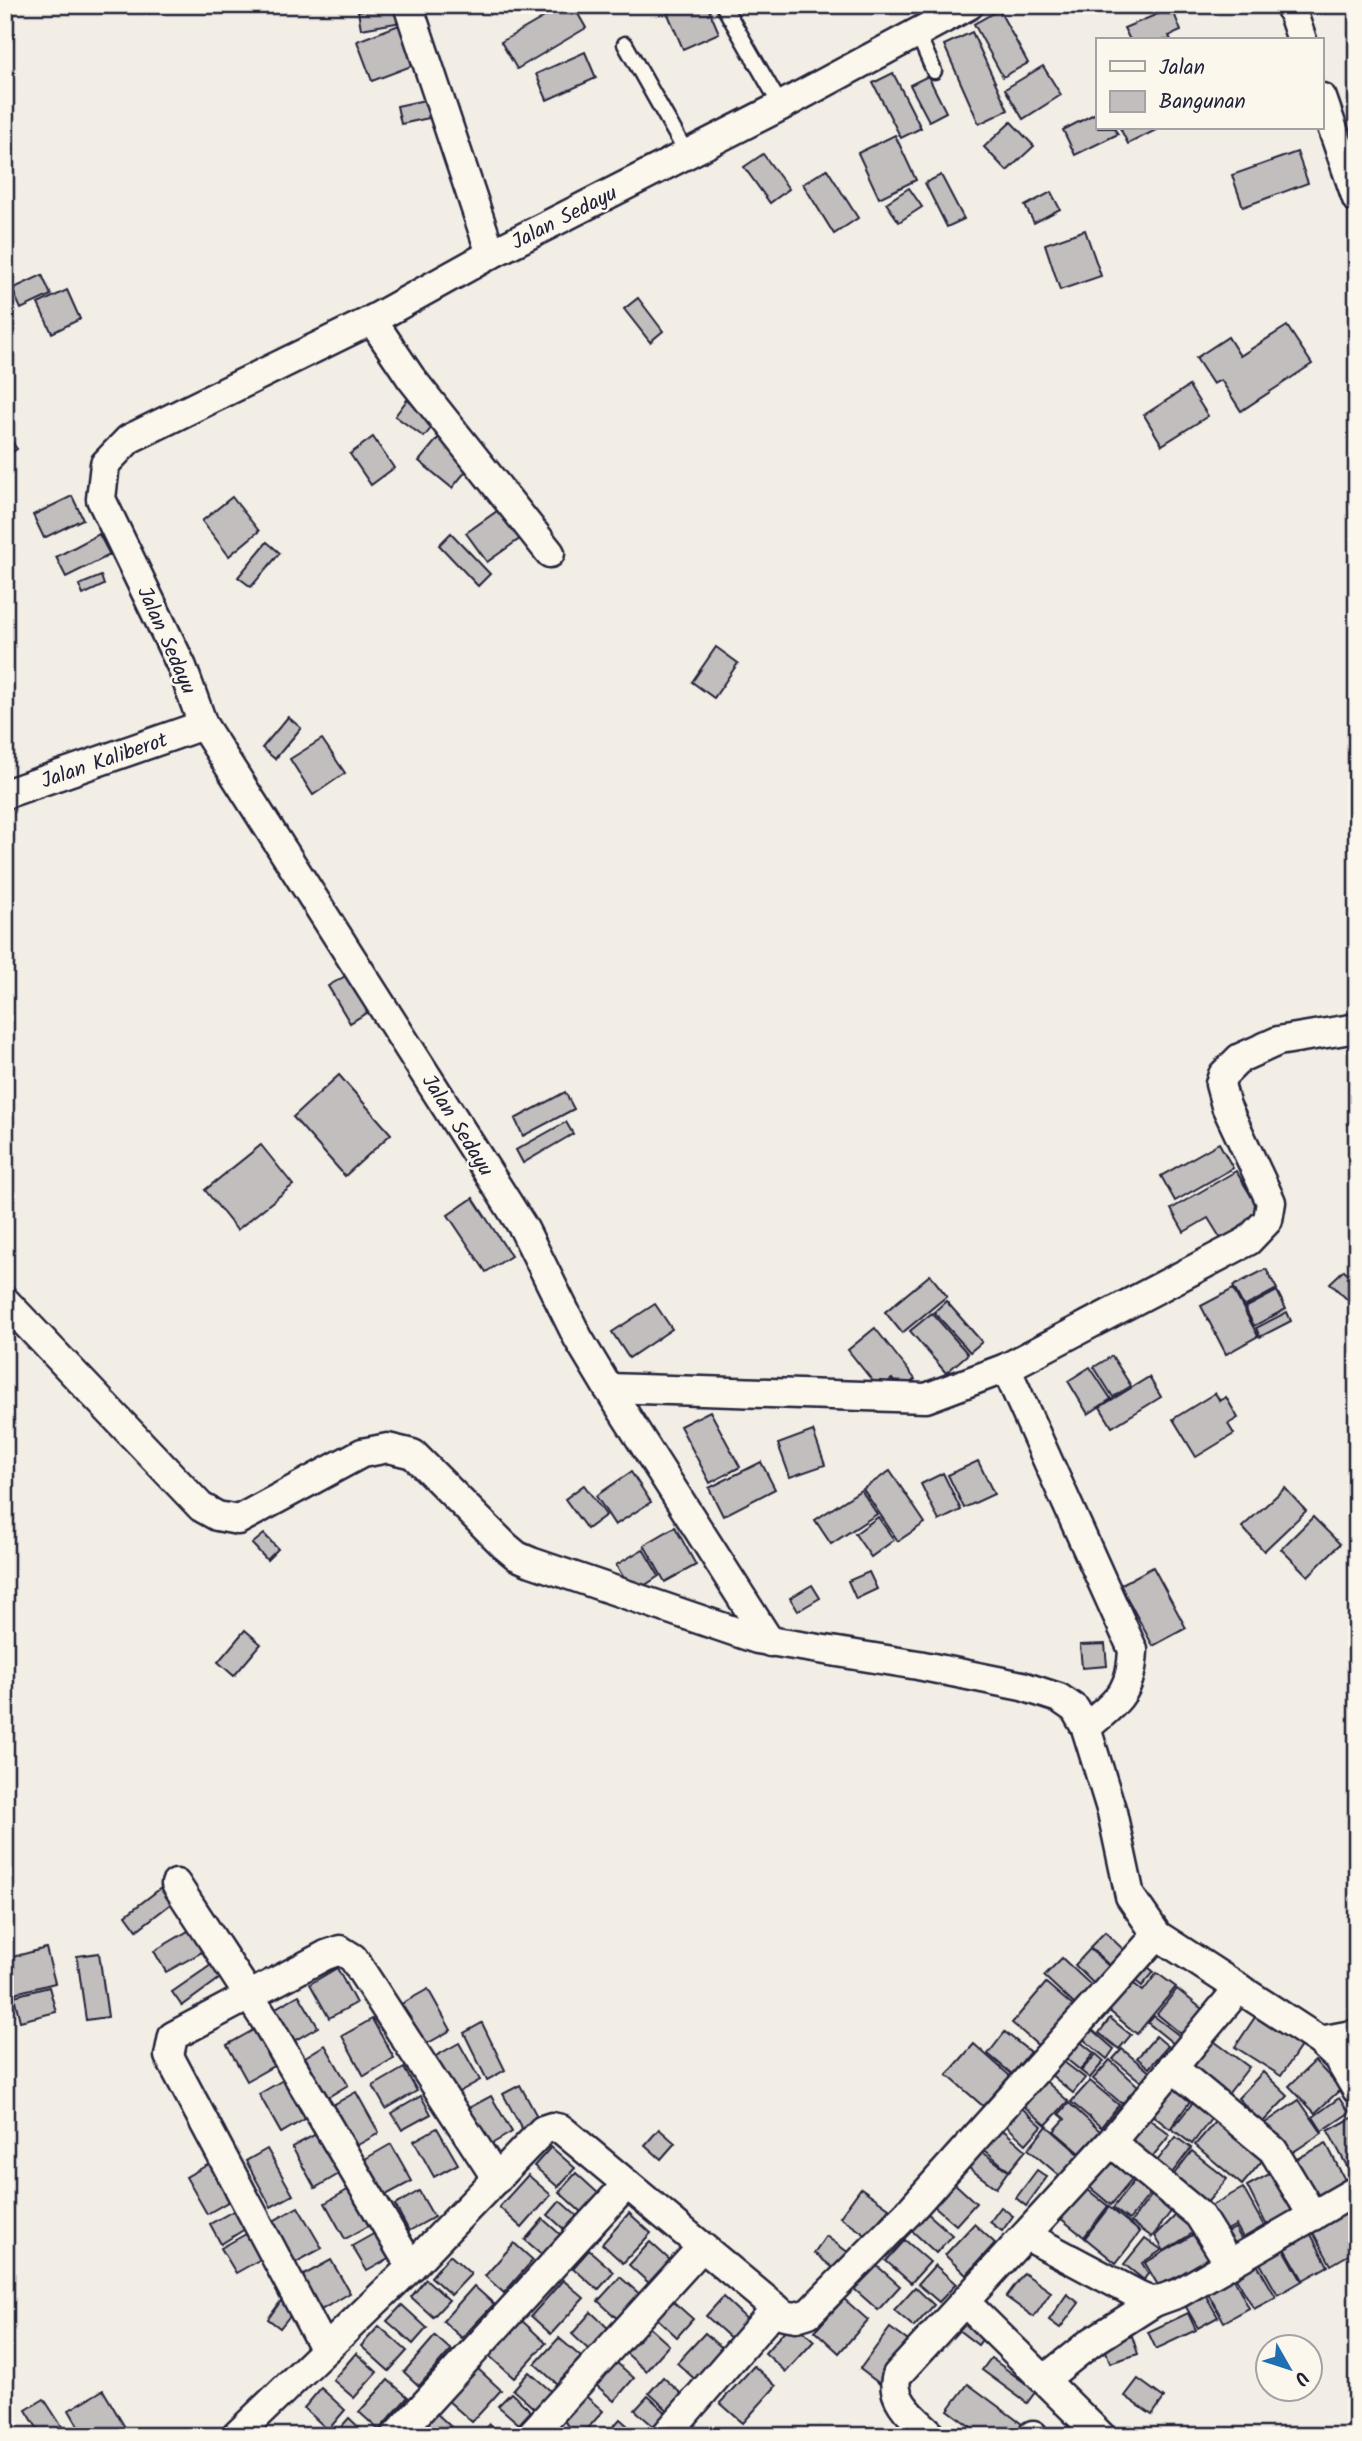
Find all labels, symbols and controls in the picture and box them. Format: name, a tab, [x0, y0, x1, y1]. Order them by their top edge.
legend	[1096, 38, 1324, 130]
text: Jalan	[1159, 52, 1205, 85]
text: Bangunan	[1159, 86, 1246, 119]
street label: Jalan Sedayu	[506, 177, 623, 259]
street label: Jalan Sedayu	[127, 581, 204, 700]
street label: Jalan Kaliberot	[37, 724, 173, 798]
street label: Jalan Sedayu	[412, 1068, 501, 1183]
north arrow	[1254, 2332, 1324, 2402]
text: U	[1285, 2364, 1316, 2392]

